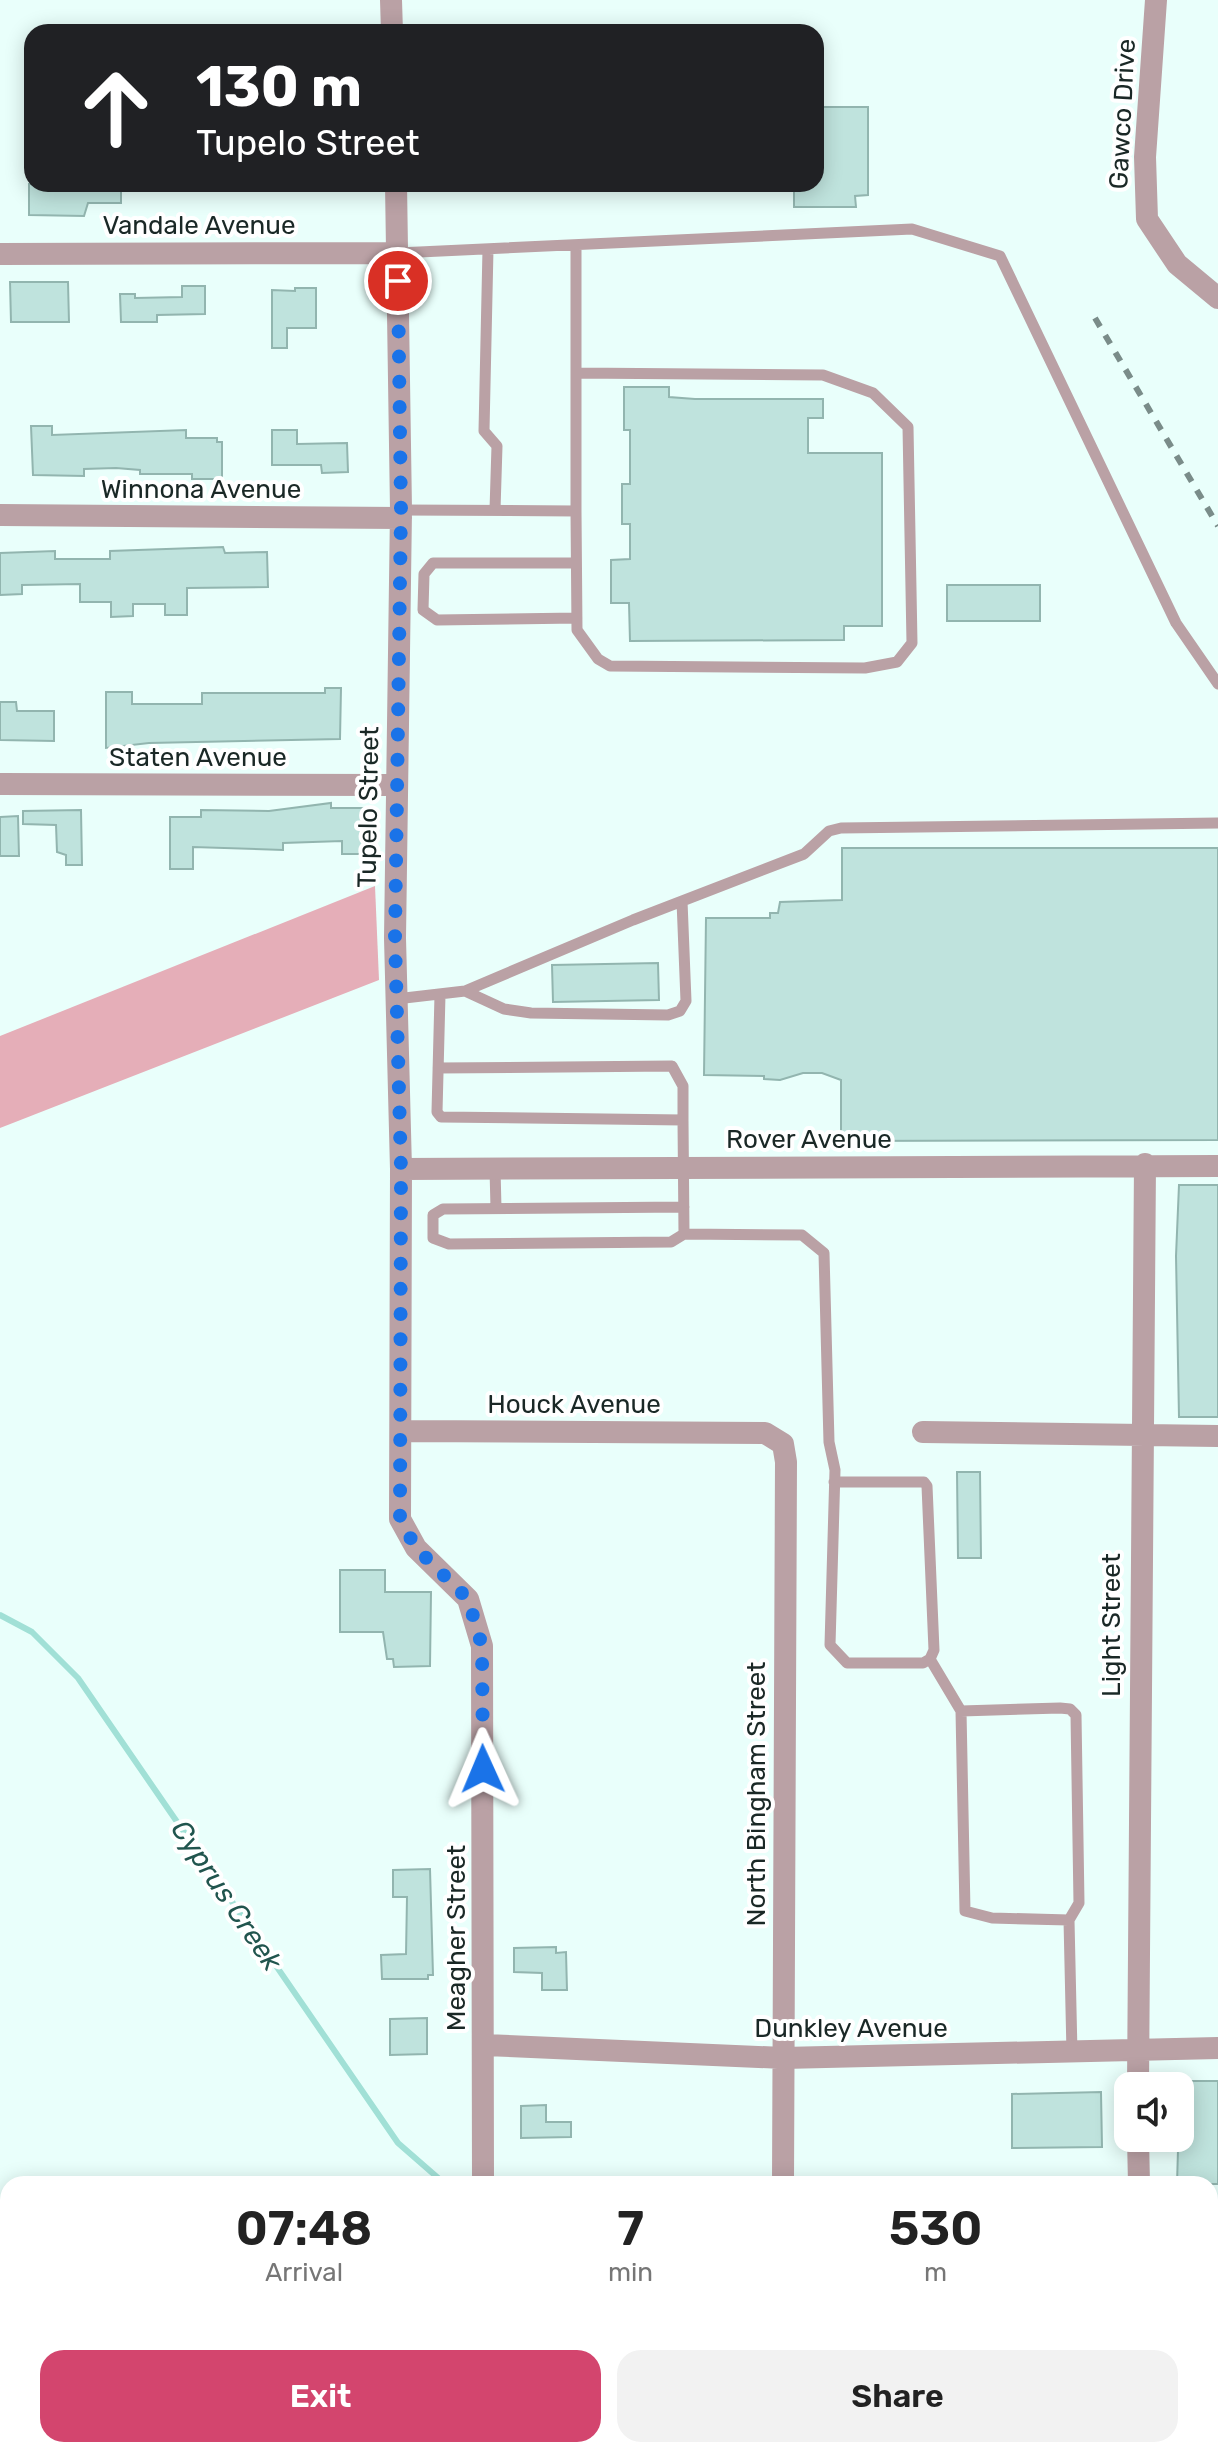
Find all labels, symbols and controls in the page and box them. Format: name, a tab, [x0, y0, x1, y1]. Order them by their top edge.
street label: Gawco Drive	[1103, 38, 1142, 190]
text: 130 m	[196, 54, 362, 120]
icon: ahead	[64, 56, 168, 160]
text: Tupelo Street	[196, 121, 420, 164]
street label: Vandale Avenue	[102, 210, 296, 241]
pin	[364, 247, 432, 315]
icon: arrive	[376, 259, 420, 303]
street label: Winnona Avenue	[101, 474, 301, 505]
street label: Tupelo Street	[352, 726, 385, 888]
street label: Staten Avenue	[109, 742, 287, 773]
street label: Rover Avenue	[726, 1124, 892, 1155]
street label: Houck Avenue	[487, 1389, 661, 1420]
street label: Light Street	[1096, 1553, 1127, 1697]
street label: North Bingham Street	[741, 1661, 772, 1927]
position arrow	[441, 1727, 525, 1811]
water label: Cyprus Creek	[164, 1814, 289, 1977]
street label: Meagher Street	[441, 1845, 472, 2031]
street label: Dunkley Avenue	[754, 2013, 948, 2044]
map controls	[1114, 2072, 1194, 2152]
button: sound	[1114, 2072, 1194, 2152]
text: 07:48	[236, 2200, 372, 2257]
text: 7	[617, 2200, 644, 2257]
text: 530	[889, 2200, 982, 2257]
text: Arrival	[265, 2257, 343, 2288]
text: min	[608, 2257, 653, 2288]
text: m	[924, 2257, 947, 2288]
button: Exit	[40, 2350, 601, 2442]
button: Share	[617, 2350, 1178, 2442]

